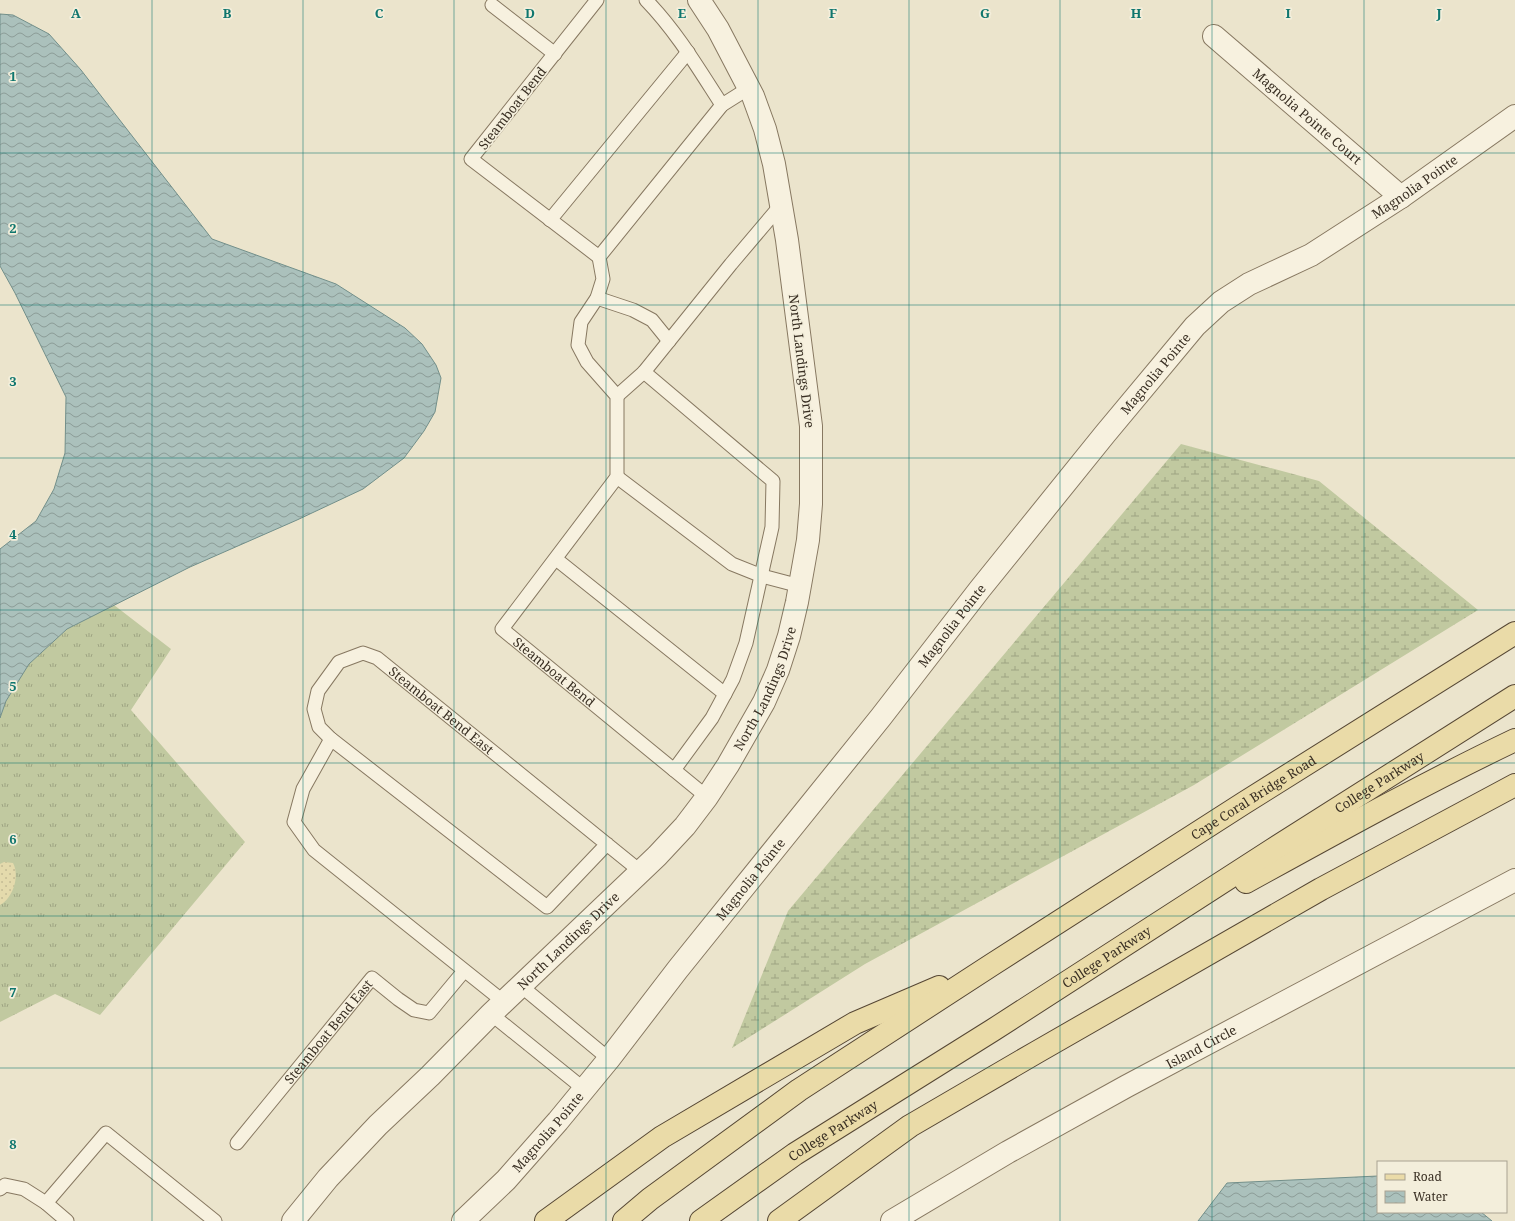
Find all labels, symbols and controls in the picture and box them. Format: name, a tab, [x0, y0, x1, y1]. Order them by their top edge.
text: A	[71, 4, 81, 22]
text: B	[223, 4, 232, 22]
text: C	[375, 4, 384, 22]
text: D	[525, 4, 535, 22]
text: E	[678, 4, 687, 22]
text: F	[829, 4, 837, 22]
text: G	[980, 4, 990, 22]
text: H	[1131, 4, 1142, 22]
text: I	[1285, 4, 1291, 22]
text: J	[1435, 4, 1442, 22]
street label: Steamboat Bend	[474, 63, 550, 153]
street label: Magnolia Pointe Court	[1249, 64, 1366, 169]
text: 1	[9, 67, 17, 85]
street label: Magnolia Pointe	[1368, 151, 1461, 223]
text: 2	[9, 219, 17, 237]
street label: North Landings Drive	[785, 293, 819, 429]
street label: Magnolia Pointe	[1116, 329, 1195, 418]
text: 3	[9, 372, 17, 390]
text: 4	[9, 525, 17, 543]
street label: Magnolia Pointe	[914, 580, 990, 671]
street label: North Landings Drive	[729, 625, 800, 754]
street label: Steamboat Bend	[509, 633, 599, 711]
street label: Steamboat Bend East	[385, 662, 498, 758]
text: 5	[9, 677, 17, 695]
street label: College Parkway	[1331, 747, 1428, 817]
street label: Cape Coral Bridge Road	[1187, 751, 1319, 844]
text: 6	[9, 830, 17, 848]
street label: Magnolia Pointe	[712, 834, 789, 924]
street label: North Landings Drive	[513, 888, 623, 994]
street label: College Parkway	[1058, 921, 1155, 992]
street label: Steamboat Bend East	[280, 975, 377, 1088]
text: 7	[9, 983, 17, 1001]
street label: Island Circle	[1163, 1021, 1240, 1073]
street label: Magnolia Pointe	[508, 1088, 587, 1176]
street label: College Parkway	[784, 1095, 882, 1165]
text: 8	[9, 1135, 17, 1153]
legend	[1377, 1161, 1507, 1213]
text: Road	[1413, 1168, 1443, 1185]
text: Water	[1413, 1188, 1448, 1205]

